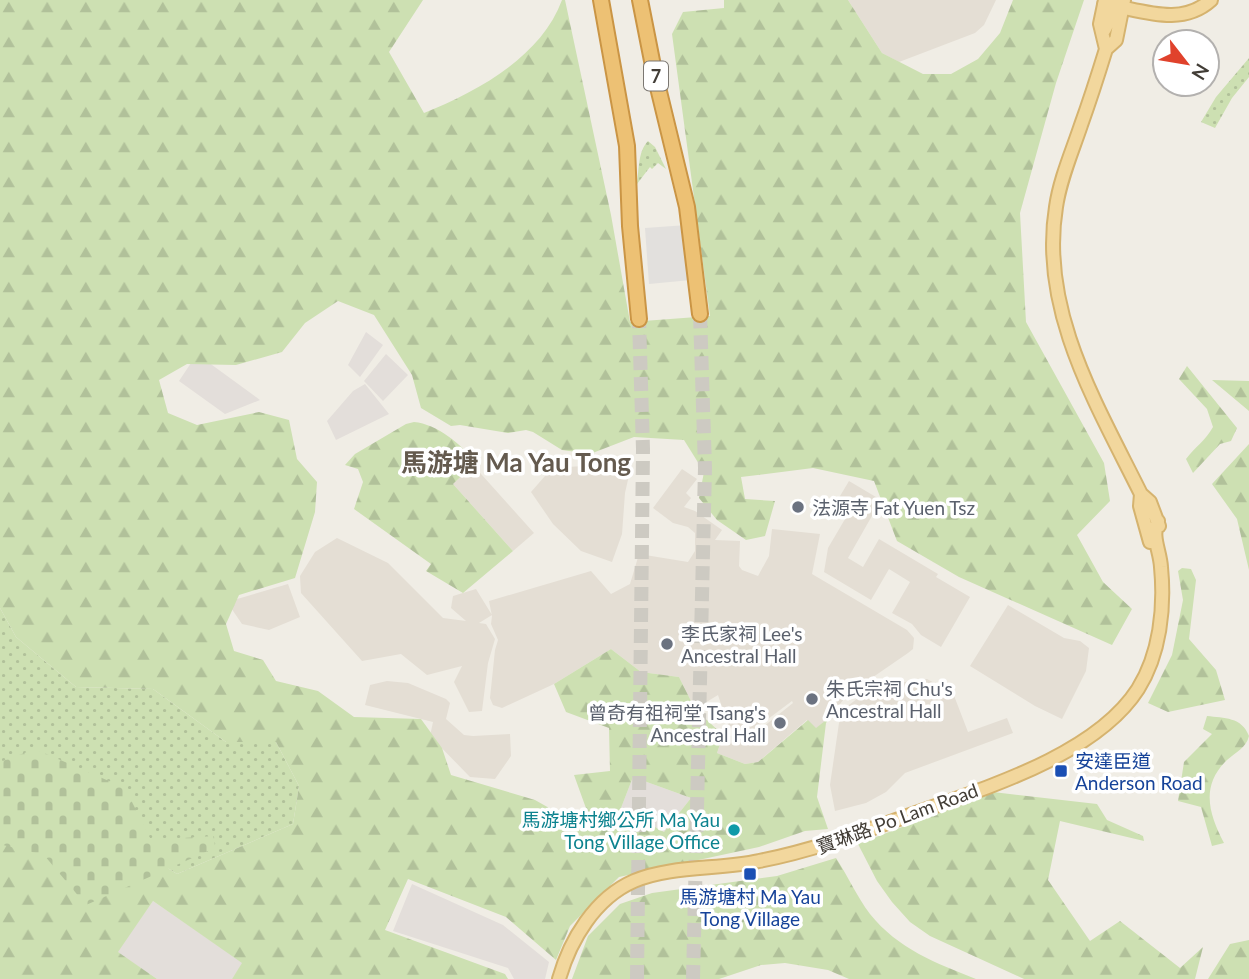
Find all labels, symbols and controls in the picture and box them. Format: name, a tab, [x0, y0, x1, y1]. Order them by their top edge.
north arrow	[1151, 28, 1221, 98]
text: N	[1187, 60, 1215, 84]
road number: 7	[644, 62, 668, 90]
district label: 馬游塘 Ma Yau Tong	[401, 446, 631, 478]
place label: 法源寺 Fat Yuen Tsz	[812, 496, 975, 519]
marker: 法源寺 Fat Yuen Tsz	[790, 499, 806, 515]
place label: 李氏家祠 Lee's Ancestral Hall	[681, 622, 803, 667]
marker: 李氏家祠 Lee's Ancestral Hall	[659, 636, 675, 652]
place label: 朱氏宗祠 Chu's Ancestral Hall	[826, 677, 953, 722]
marker: 朱氏宗祠 Chu's Ancestral Hall	[804, 691, 820, 707]
place label: 曾奇有祖祠堂 Tsang's Ancestral Hall	[588, 701, 766, 746]
marker: 曾奇有祖祠堂 Tsang's Ancestral Hall	[772, 715, 788, 731]
place label: 安達臣道 Anderson Road	[1075, 749, 1203, 794]
marker: 安達臣道 Anderson Road	[1053, 763, 1069, 779]
street label: 寶琳路 Po Lam Road	[813, 778, 981, 858]
place label: 馬游塘村鄉公所 Ma Yau Tong Village Office	[521, 808, 720, 853]
marker: 馬游塘村鄉公所 Ma Yau Tong Village Office	[726, 822, 742, 838]
marker: 馬游塘村 Ma Yau Tong Village	[742, 866, 758, 882]
place label: 馬游塘村 Ma Yau Tong Village	[679, 885, 821, 930]

